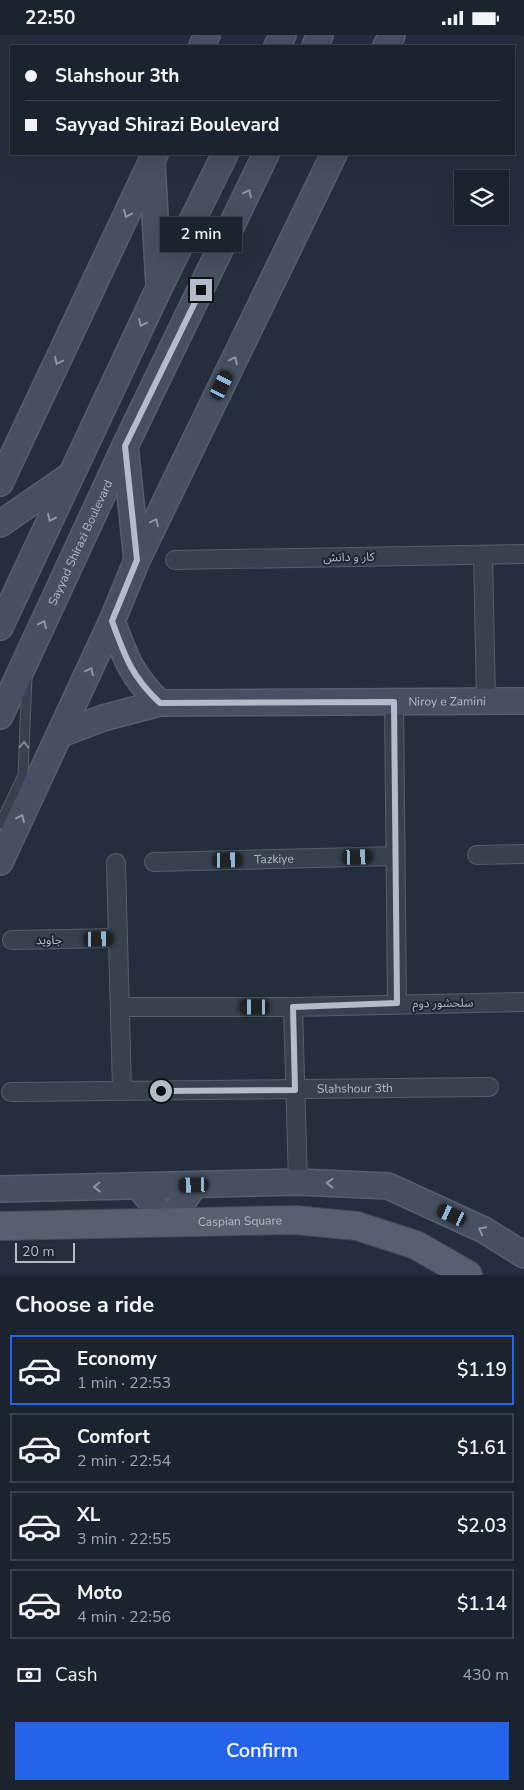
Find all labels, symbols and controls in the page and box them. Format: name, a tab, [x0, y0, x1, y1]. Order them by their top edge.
text: 22:50	[25, 5, 75, 31]
text: Slahshour 3th	[55, 63, 179, 89]
text: Sayyad Shirazi Boulevard	[55, 112, 280, 138]
map controls	[454, 170, 509, 225]
button: layers	[454, 170, 509, 225]
one-way arrow	[242, 189, 252, 198]
one-way arrow	[123, 209, 133, 218]
callout: 2 min	[160, 217, 242, 253]
text: 2 min	[181, 223, 221, 245]
route end	[190, 279, 212, 301]
one-way arrow	[138, 318, 148, 327]
one-way arrow	[53, 356, 64, 365]
one-way arrow	[228, 357, 238, 366]
car	[208, 368, 235, 402]
street label: Sayyad Shirazi Boulevard	[44, 477, 116, 608]
one-way arrow	[46, 513, 57, 522]
one-way arrow	[149, 518, 160, 527]
street label: کار و دانش	[323, 549, 376, 565]
one-way arrow	[37, 621, 47, 630]
one-way arrow	[83, 667, 94, 676]
street label: Niroy e Zamini	[408, 693, 486, 710]
one-way arrow	[19, 741, 29, 749]
one-way arrow	[15, 814, 25, 823]
car	[342, 849, 373, 865]
street label: Tazkiye	[254, 851, 294, 868]
car	[212, 852, 243, 868]
car	[83, 931, 114, 947]
street label: جاوید	[36, 932, 62, 948]
street label: سلحشور دوم	[412, 994, 474, 1013]
car	[240, 1000, 270, 1015]
route start	[150, 1080, 172, 1102]
street label: Slahshour 3th	[317, 1080, 393, 1097]
car	[178, 1177, 209, 1193]
one-way arrow	[326, 1178, 334, 1189]
one-way arrow	[93, 1182, 101, 1192]
car	[435, 1202, 468, 1228]
street label: Caspian Square	[198, 1212, 282, 1230]
one-way arrow	[479, 1226, 488, 1236]
scale bar	[15, 1240, 75, 1263]
text: 20 m	[22, 1242, 54, 1261]
text: Choose a ride	[15, 1290, 154, 1320]
text: Economy	[77, 1346, 157, 1372]
icon: car	[17, 1348, 62, 1393]
text: $1.19	[457, 1357, 507, 1383]
text: 1 min · 22:53	[77, 1372, 171, 1394]
text: Comfort	[77, 1424, 150, 1450]
icon: car	[17, 1426, 62, 1471]
text: $1.61	[457, 1435, 507, 1461]
text: 2 min · 22:54	[77, 1450, 171, 1472]
text: XL	[77, 1502, 100, 1528]
icon: car	[17, 1504, 62, 1549]
text: $2.03	[457, 1513, 507, 1539]
text: 3 min · 22:55	[77, 1528, 171, 1550]
text: Moto	[77, 1580, 123, 1606]
icon: car	[17, 1582, 62, 1627]
text: $1.14	[457, 1591, 507, 1617]
text: 4 min · 22:56	[77, 1606, 171, 1628]
icon: cash	[15, 1661, 43, 1689]
text: Cash	[55, 1662, 97, 1688]
text: 430 m	[462, 1664, 509, 1686]
button: Confirm	[15, 1722, 509, 1780]

